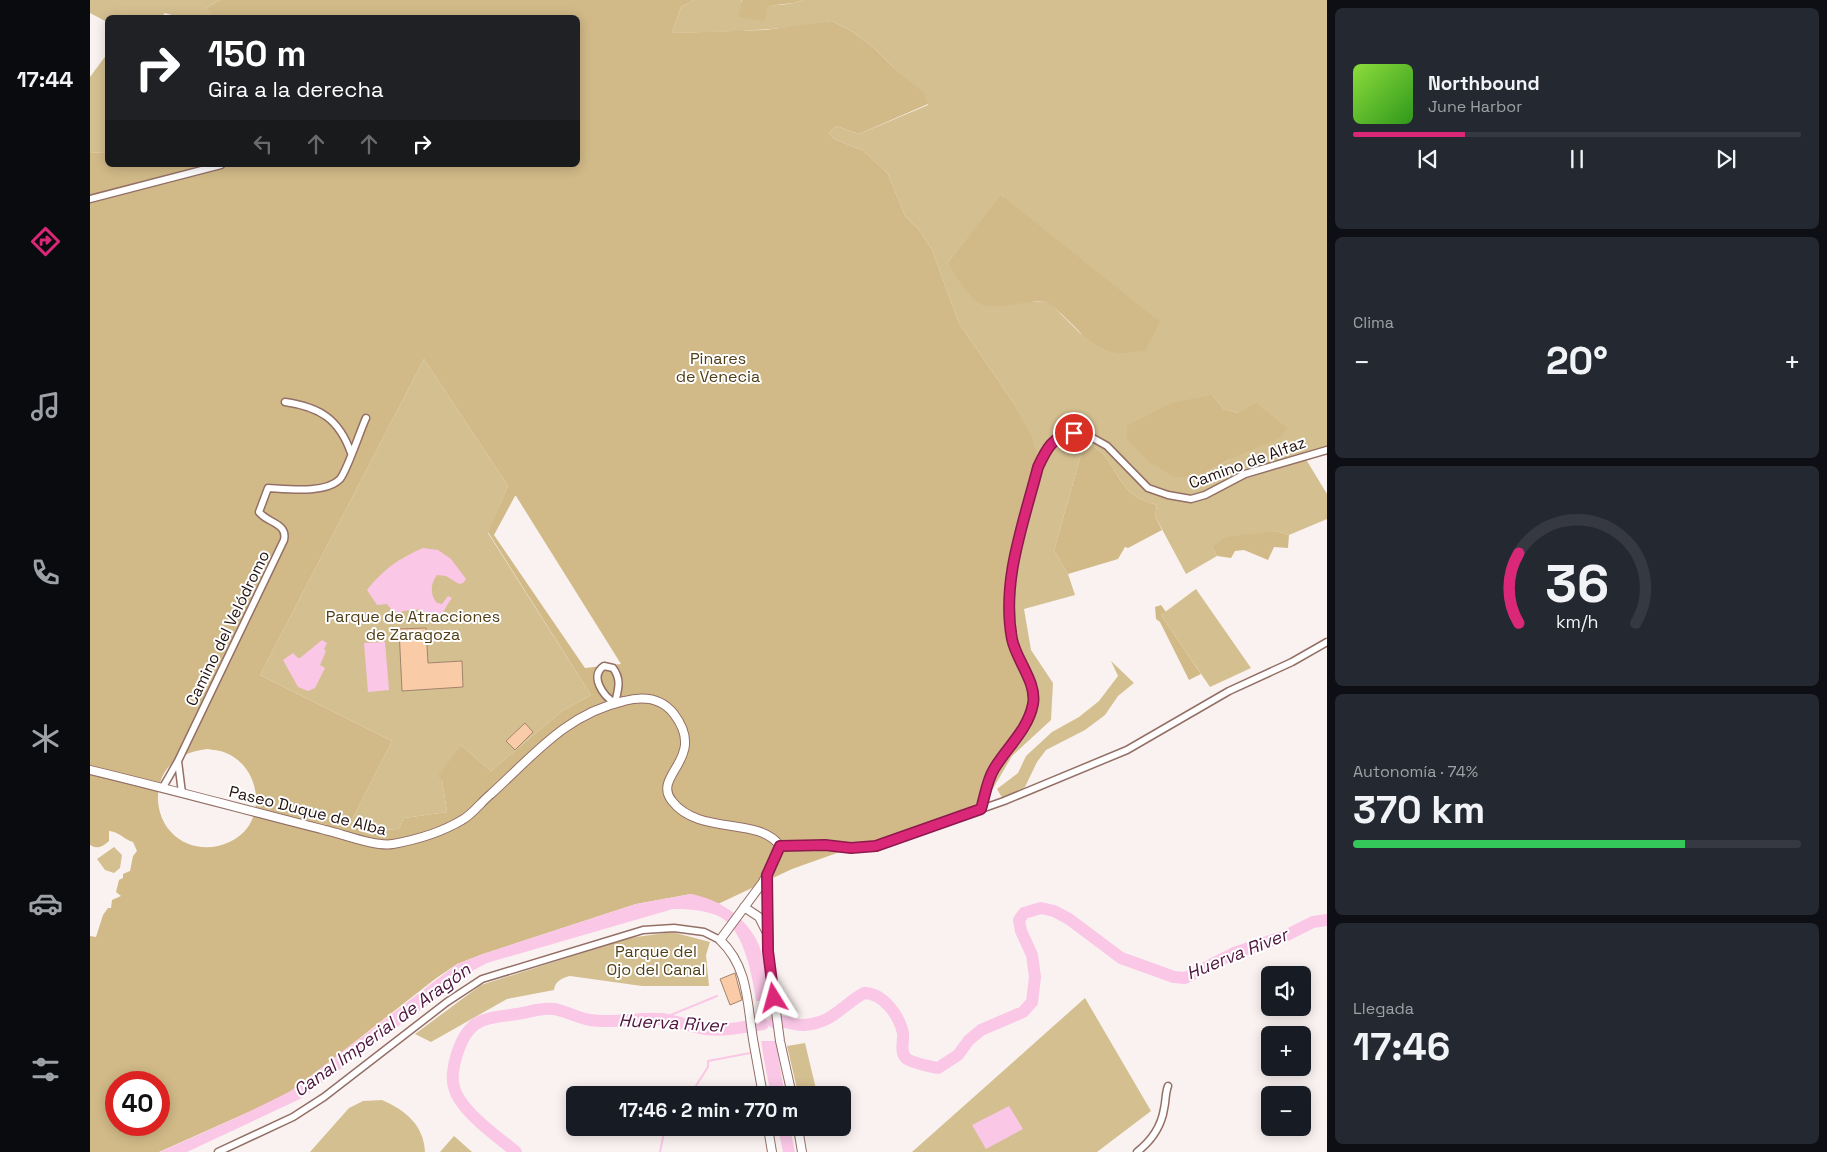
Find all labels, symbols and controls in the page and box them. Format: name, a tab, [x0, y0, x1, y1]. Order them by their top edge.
text: 150 m	[208, 32, 306, 76]
icon: right	[125, 35, 190, 100]
text: 17:44	[17, 65, 73, 93]
text: Northbound	[1428, 71, 1540, 96]
text: Gira a la derecha	[208, 75, 384, 103]
text: June Harbor	[1428, 96, 1522, 117]
icon: left	[249, 130, 277, 158]
icon: ahead	[302, 130, 330, 158]
icon: ahead	[355, 130, 383, 158]
icon: right	[408, 130, 436, 158]
icon: previous	[1414, 145, 1442, 173]
icon: pause	[1563, 145, 1591, 173]
icon: next	[1712, 145, 1740, 173]
icon: directions	[28, 224, 63, 259]
text: Clima	[1353, 312, 1394, 333]
text: 20°	[1546, 337, 1608, 385]
text: −	[1353, 344, 1370, 380]
text: +	[1784, 344, 1801, 380]
park label: Pinares de Venecia	[676, 348, 760, 387]
icon: music	[28, 389, 63, 424]
pin	[1053, 412, 1095, 454]
icon: arrive	[1060, 419, 1088, 447]
street label: Camino de Alfaz	[1186, 432, 1309, 493]
street label: Camino del Velódromo	[181, 547, 274, 710]
text: 36	[1545, 551, 1609, 617]
icon: phone	[28, 555, 63, 590]
park label: Parque de Atracciones de Zaragoza	[326, 606, 500, 645]
text: km/h	[1556, 610, 1598, 633]
icon: climate	[28, 721, 63, 756]
text: Autonomía · 74%	[1353, 761, 1478, 782]
street label: Paseo Duque de Alba	[227, 781, 389, 840]
text: 370 km	[1353, 786, 1485, 834]
icon: car	[28, 886, 63, 921]
water label: Huerva River	[1183, 922, 1293, 984]
park label: Parque del Ojo del Canal	[607, 941, 705, 980]
water label: Canal Imperial de Aragón	[289, 957, 476, 1102]
map controls	[1261, 966, 1311, 1136]
button: sound	[1261, 966, 1311, 1016]
position arrow	[747, 971, 799, 1023]
text: Llegada	[1353, 998, 1414, 1019]
water label: Huerva River	[618, 1008, 728, 1037]
text: 17:46	[1353, 1023, 1450, 1071]
button: +	[1261, 1026, 1311, 1076]
icon: filters	[28, 1052, 63, 1087]
speed limit sign: 40	[105, 1071, 170, 1136]
button: −	[1261, 1086, 1311, 1136]
text: 17:46 · 2 min · 770 m	[619, 1098, 798, 1123]

